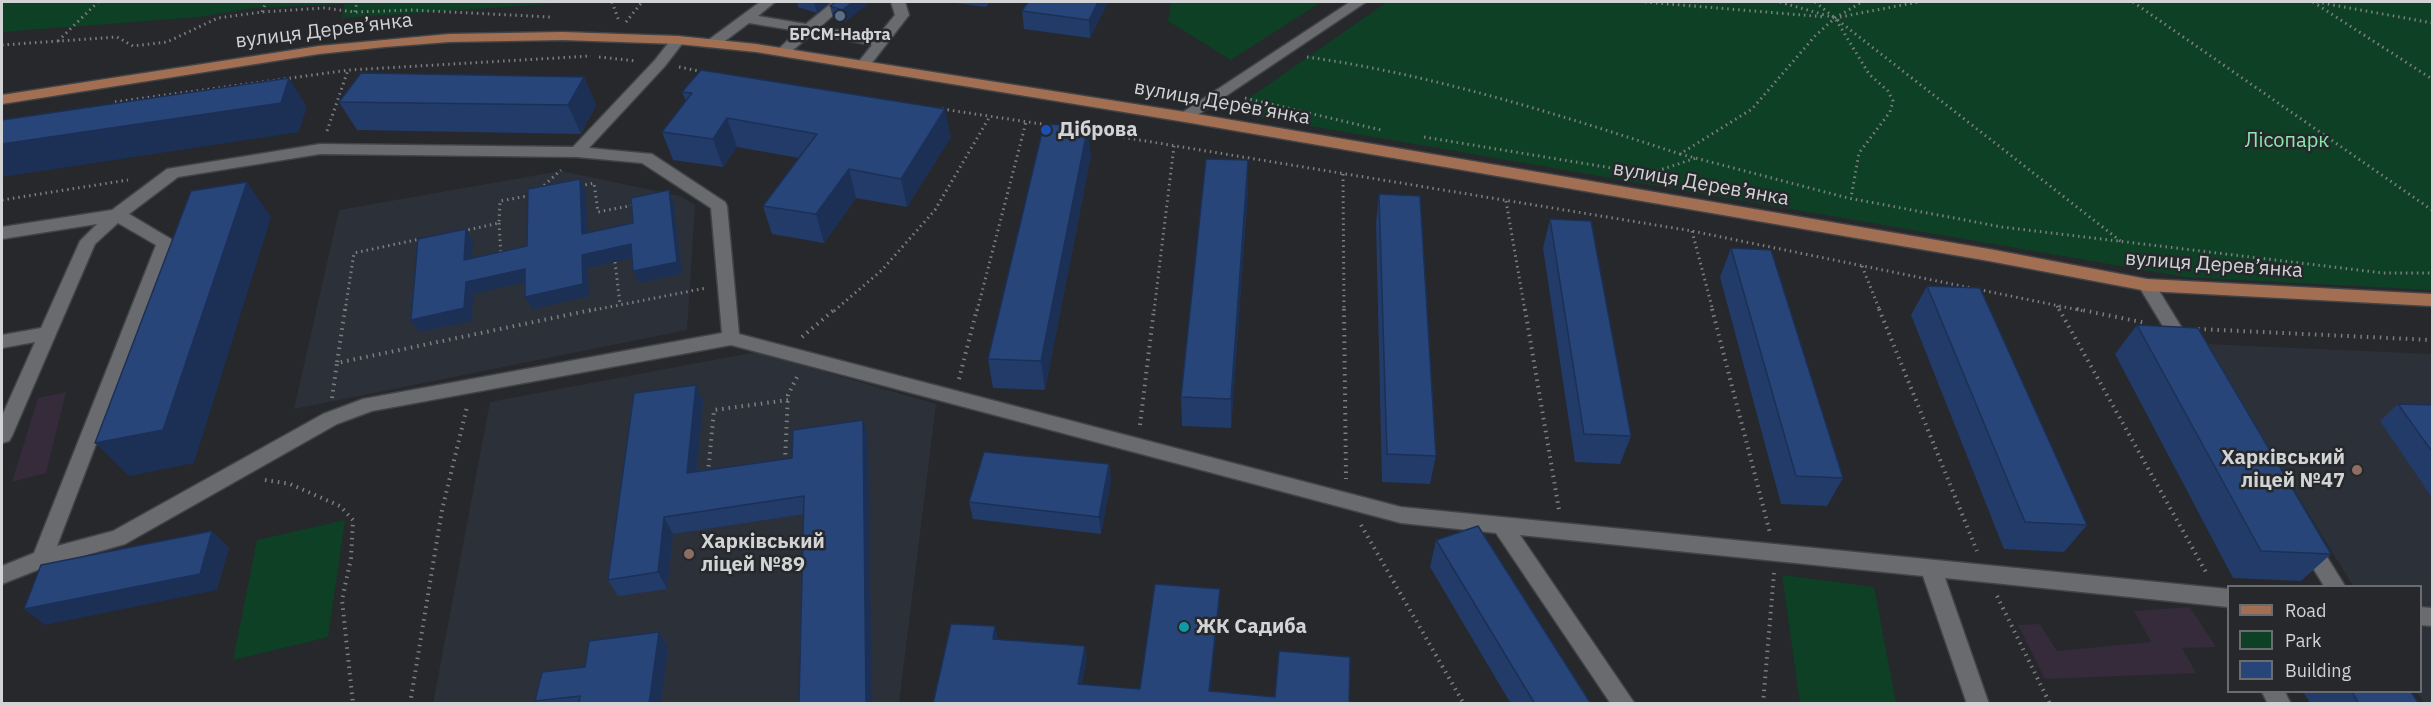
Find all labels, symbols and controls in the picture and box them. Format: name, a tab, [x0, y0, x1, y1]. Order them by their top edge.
street label: вулиця Дерев’янка	[234, 8, 414, 54]
marker: БРСМ-Нафта	[833, 9, 847, 23]
place label: БРСМ-Нафта	[789, 25, 891, 45]
street label: вулиця Дерев’янка	[1132, 76, 1312, 130]
place label: Діброва	[1058, 118, 1138, 142]
marker: Діброва	[1039, 123, 1053, 137]
park label: Лісопарк	[2245, 129, 2329, 153]
street label: вулиця Дерев’янка	[1611, 157, 1791, 211]
street label: вулиця Дерев’янка	[2124, 247, 2304, 283]
place label: Харківський ліцей №47	[2221, 446, 2345, 493]
marker: Харківський ліцей №47	[2350, 463, 2364, 477]
place label: Харківський ліцей №89	[701, 530, 825, 577]
marker: Харківський ліцей №89	[682, 547, 696, 561]
legend	[2227, 585, 2422, 693]
text: Road	[2285, 599, 2326, 622]
place label: ЖК Садиба	[1196, 615, 1307, 639]
marker: ЖК Садиба	[1177, 620, 1191, 634]
text: Park	[2285, 629, 2321, 652]
text: Building	[2285, 659, 2351, 682]

